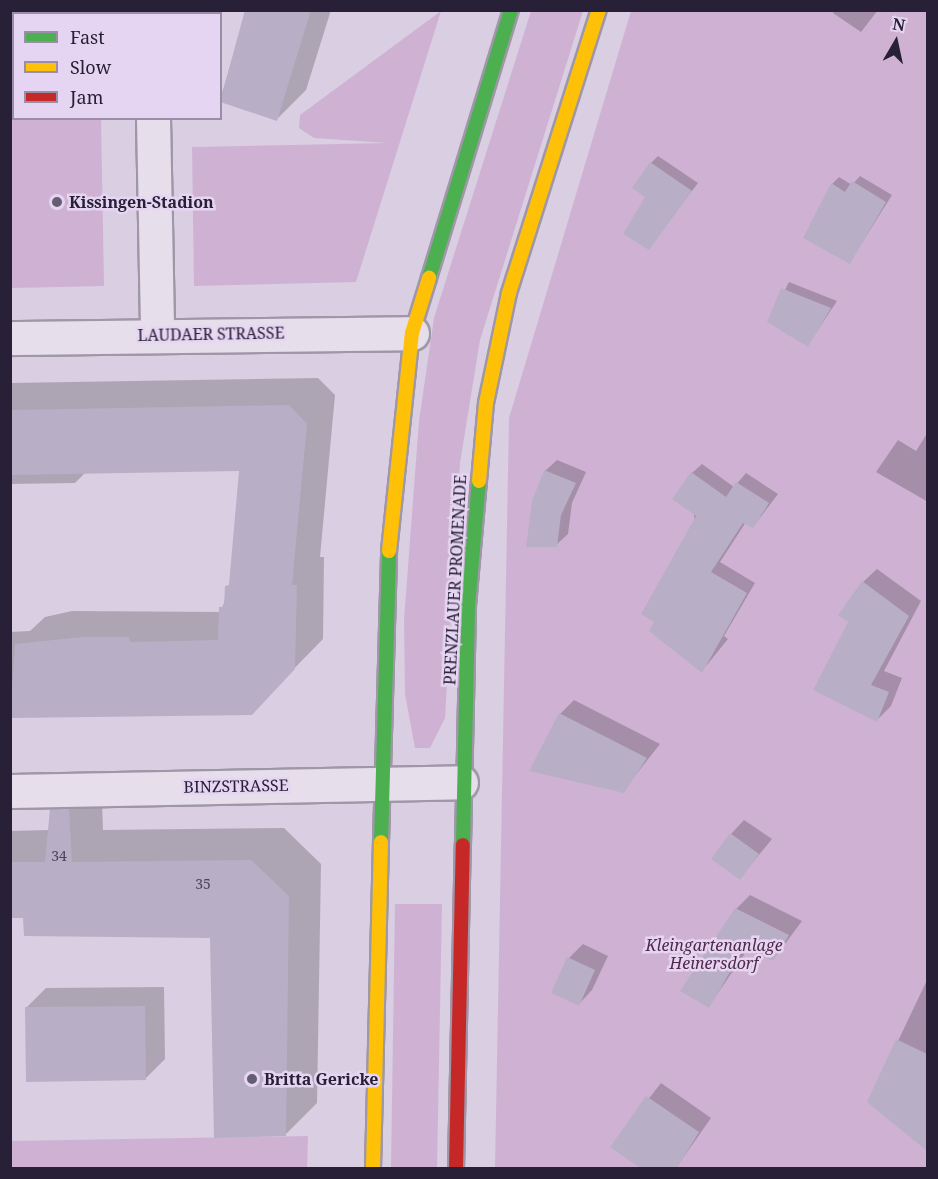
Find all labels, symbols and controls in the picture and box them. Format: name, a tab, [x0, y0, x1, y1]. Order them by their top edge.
legend	[12, 12, 222, 120]
north arrow	[866, 12, 926, 72]
text: N	[891, 12, 907, 36]
text: Fast	[70, 25, 105, 49]
text: Slow	[70, 55, 111, 79]
text: Jam	[70, 85, 104, 109]
place label: Kissingen-Stadion	[69, 192, 214, 212]
marker: Kissingen-Stadion	[50, 195, 64, 209]
street label: LAUDAER STRASSE	[137, 323, 285, 345]
street label: PRENZLAUER PROMENADE	[440, 474, 470, 686]
street label: BINZSTRASSE	[183, 775, 289, 797]
house number: 34	[51, 848, 67, 864]
house number: 35	[195, 876, 211, 892]
park label: Kleingartenanlage Heinersdorf	[645, 935, 783, 973]
place label: Britta Gericke	[264, 1069, 378, 1089]
marker: Britta Gericke	[245, 1072, 259, 1086]

